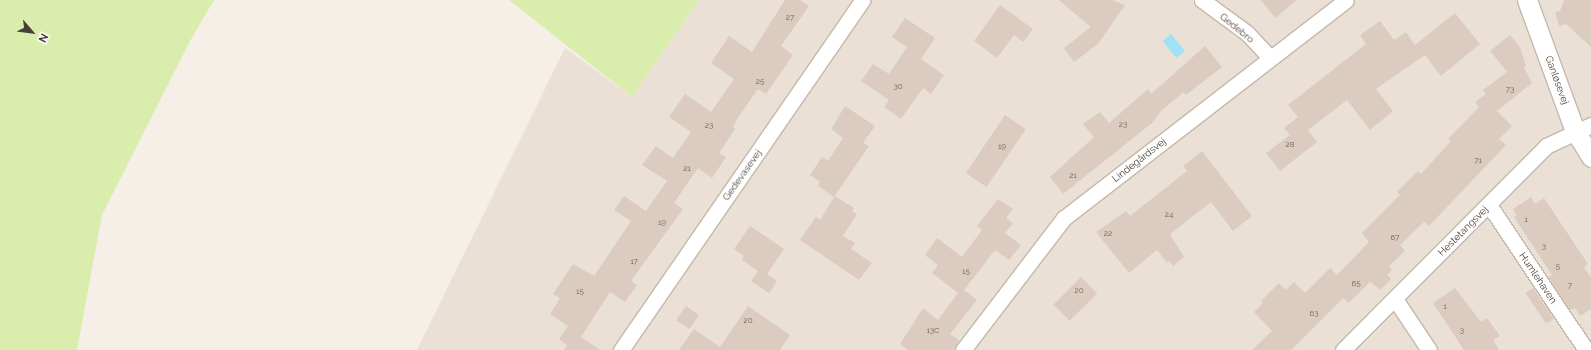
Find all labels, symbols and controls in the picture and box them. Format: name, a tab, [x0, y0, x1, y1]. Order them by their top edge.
street label: Gedebro	[1217, 11, 1257, 45]
north arrow	[12, 12, 52, 52]
house number: 27	[786, 13, 794, 23]
text: N	[35, 31, 51, 45]
street label: Ganløsevej	[1543, 54, 1571, 106]
house number: 25	[756, 77, 764, 87]
house number: 30	[893, 82, 903, 92]
house number: 73	[1506, 85, 1514, 95]
house number: 23	[1119, 120, 1127, 130]
house number: 23	[705, 121, 713, 131]
street label: Lindegårdsvej	[1110, 135, 1168, 185]
house number: 28	[1286, 140, 1294, 150]
house number: 19	[998, 142, 1006, 152]
street label: Gedevasevej	[720, 147, 764, 203]
house number: 71	[1474, 156, 1482, 166]
house number: 21	[683, 164, 691, 174]
house number: 21	[1069, 171, 1077, 181]
street label: Hestetangsvej	[1435, 203, 1491, 259]
house number: 24	[1165, 210, 1173, 220]
house number: 1	[1524, 215, 1528, 225]
house number: 19	[658, 218, 666, 228]
house number: 22	[1104, 229, 1112, 239]
house number: 67	[1390, 233, 1400, 243]
house number: 3	[1542, 242, 1546, 252]
street label: Humlehaven	[1517, 250, 1559, 306]
house number: 17	[630, 257, 638, 267]
house number: 5	[1556, 262, 1560, 272]
house number: 15	[962, 267, 970, 277]
house number: 65	[1351, 279, 1361, 289]
house number: 7	[1568, 281, 1572, 291]
house number: 20	[1074, 286, 1084, 296]
house number: 15	[576, 287, 584, 297]
house number: 1	[1443, 302, 1447, 312]
house number: 63	[1309, 309, 1319, 319]
house number: 20	[743, 316, 753, 326]
house number: 13C	[926, 326, 940, 336]
house number: 3	[1460, 326, 1464, 336]

